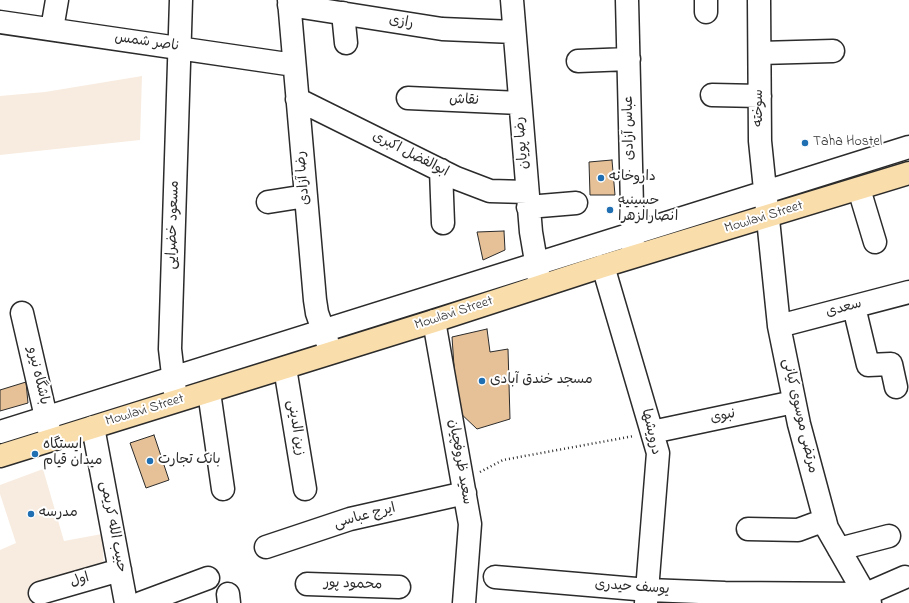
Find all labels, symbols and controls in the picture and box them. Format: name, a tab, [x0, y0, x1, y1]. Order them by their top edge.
street label: رازی	[387, 13, 415, 33]
street label: ناصر شمس	[113, 30, 181, 56]
street label: سوخته	[752, 89, 768, 127]
street label: نقاش	[449, 92, 479, 110]
street label: عباس آزادی	[621, 96, 639, 160]
street label: رضا پویان	[512, 116, 534, 170]
street label: ابوالفضل اکبری	[369, 129, 451, 181]
place label: Taha Hostel	[813, 135, 882, 151]
marker: Taha Hostel	[800, 138, 810, 148]
street label: رضا آزادی	[293, 150, 315, 206]
place label: داروخانه	[609, 170, 656, 186]
marker: داروخانه	[596, 173, 606, 183]
street label: مسعود خضرایی	[164, 180, 184, 270]
place label: حسینیه انصارالزهرا	[618, 194, 678, 226]
street label: Mowlavi Street	[723, 198, 805, 238]
marker: حسینیه انصارالزهرا	[605, 205, 615, 215]
street label: Mowlavi Street	[413, 293, 495, 335]
street label: سعدی	[824, 296, 864, 322]
street label: باشگاه نیرو	[22, 345, 52, 407]
street label: مرتضی موسوی کیانی	[778, 357, 820, 475]
place label: مسجد خندق آبادی	[490, 373, 593, 389]
marker: مسجد خندق آبادی	[477, 376, 487, 386]
street label: Mowlavi Street	[104, 391, 186, 431]
street label: زین الدینی	[282, 399, 308, 457]
street label: نبوی	[709, 406, 737, 428]
street label: درویشها	[637, 407, 663, 457]
street label: سعید ظروفچیان	[443, 418, 475, 506]
place label: ایستگاه میدان قیام	[43, 438, 102, 470]
marker: ایستگاه میدان قیام	[30, 449, 40, 459]
place label: بانک تجارت	[158, 453, 220, 469]
marker: بانک تجارت	[145, 456, 155, 466]
street label: حبیب الله کریمی	[95, 480, 129, 574]
street label: ایرج عباسی	[332, 501, 398, 533]
place label: مدرسه	[39, 506, 78, 522]
marker: مدرسه	[26, 509, 36, 519]
street label: اول	[68, 570, 92, 592]
street label: محمود پور	[323, 576, 383, 594]
street label: یوسف حیدری	[594, 577, 670, 599]

